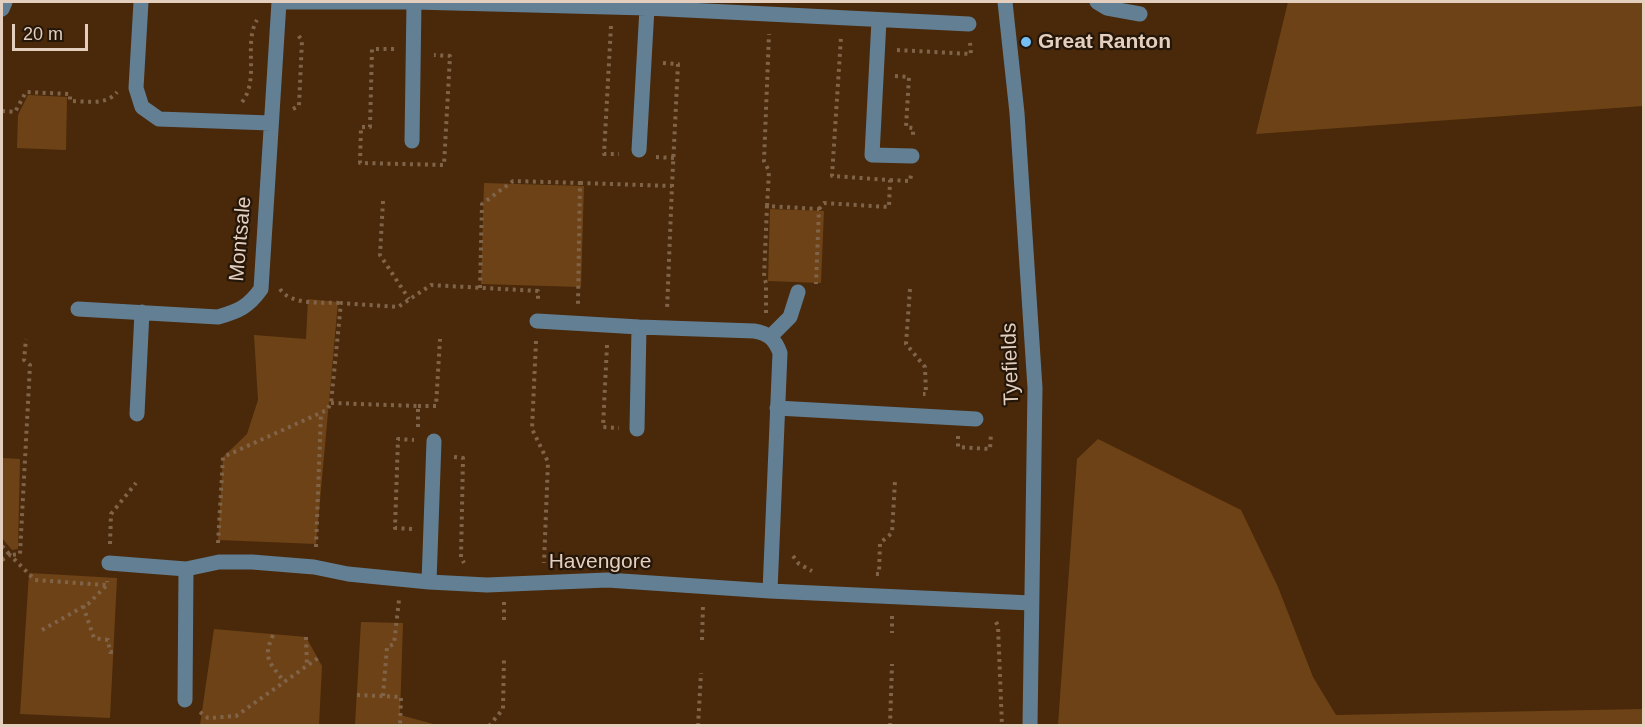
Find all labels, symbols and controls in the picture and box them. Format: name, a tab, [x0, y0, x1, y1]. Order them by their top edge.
scale bar	[15, 12, 92, 50]
text: 20 m	[23, 24, 63, 44]
place label: Great Ranton	[1038, 29, 1171, 55]
marker: Great Ranton	[1019, 35, 1033, 49]
street label: Montsale	[225, 195, 257, 283]
street label: Tyefields	[997, 322, 1025, 406]
street label: Havengore	[549, 549, 651, 575]

